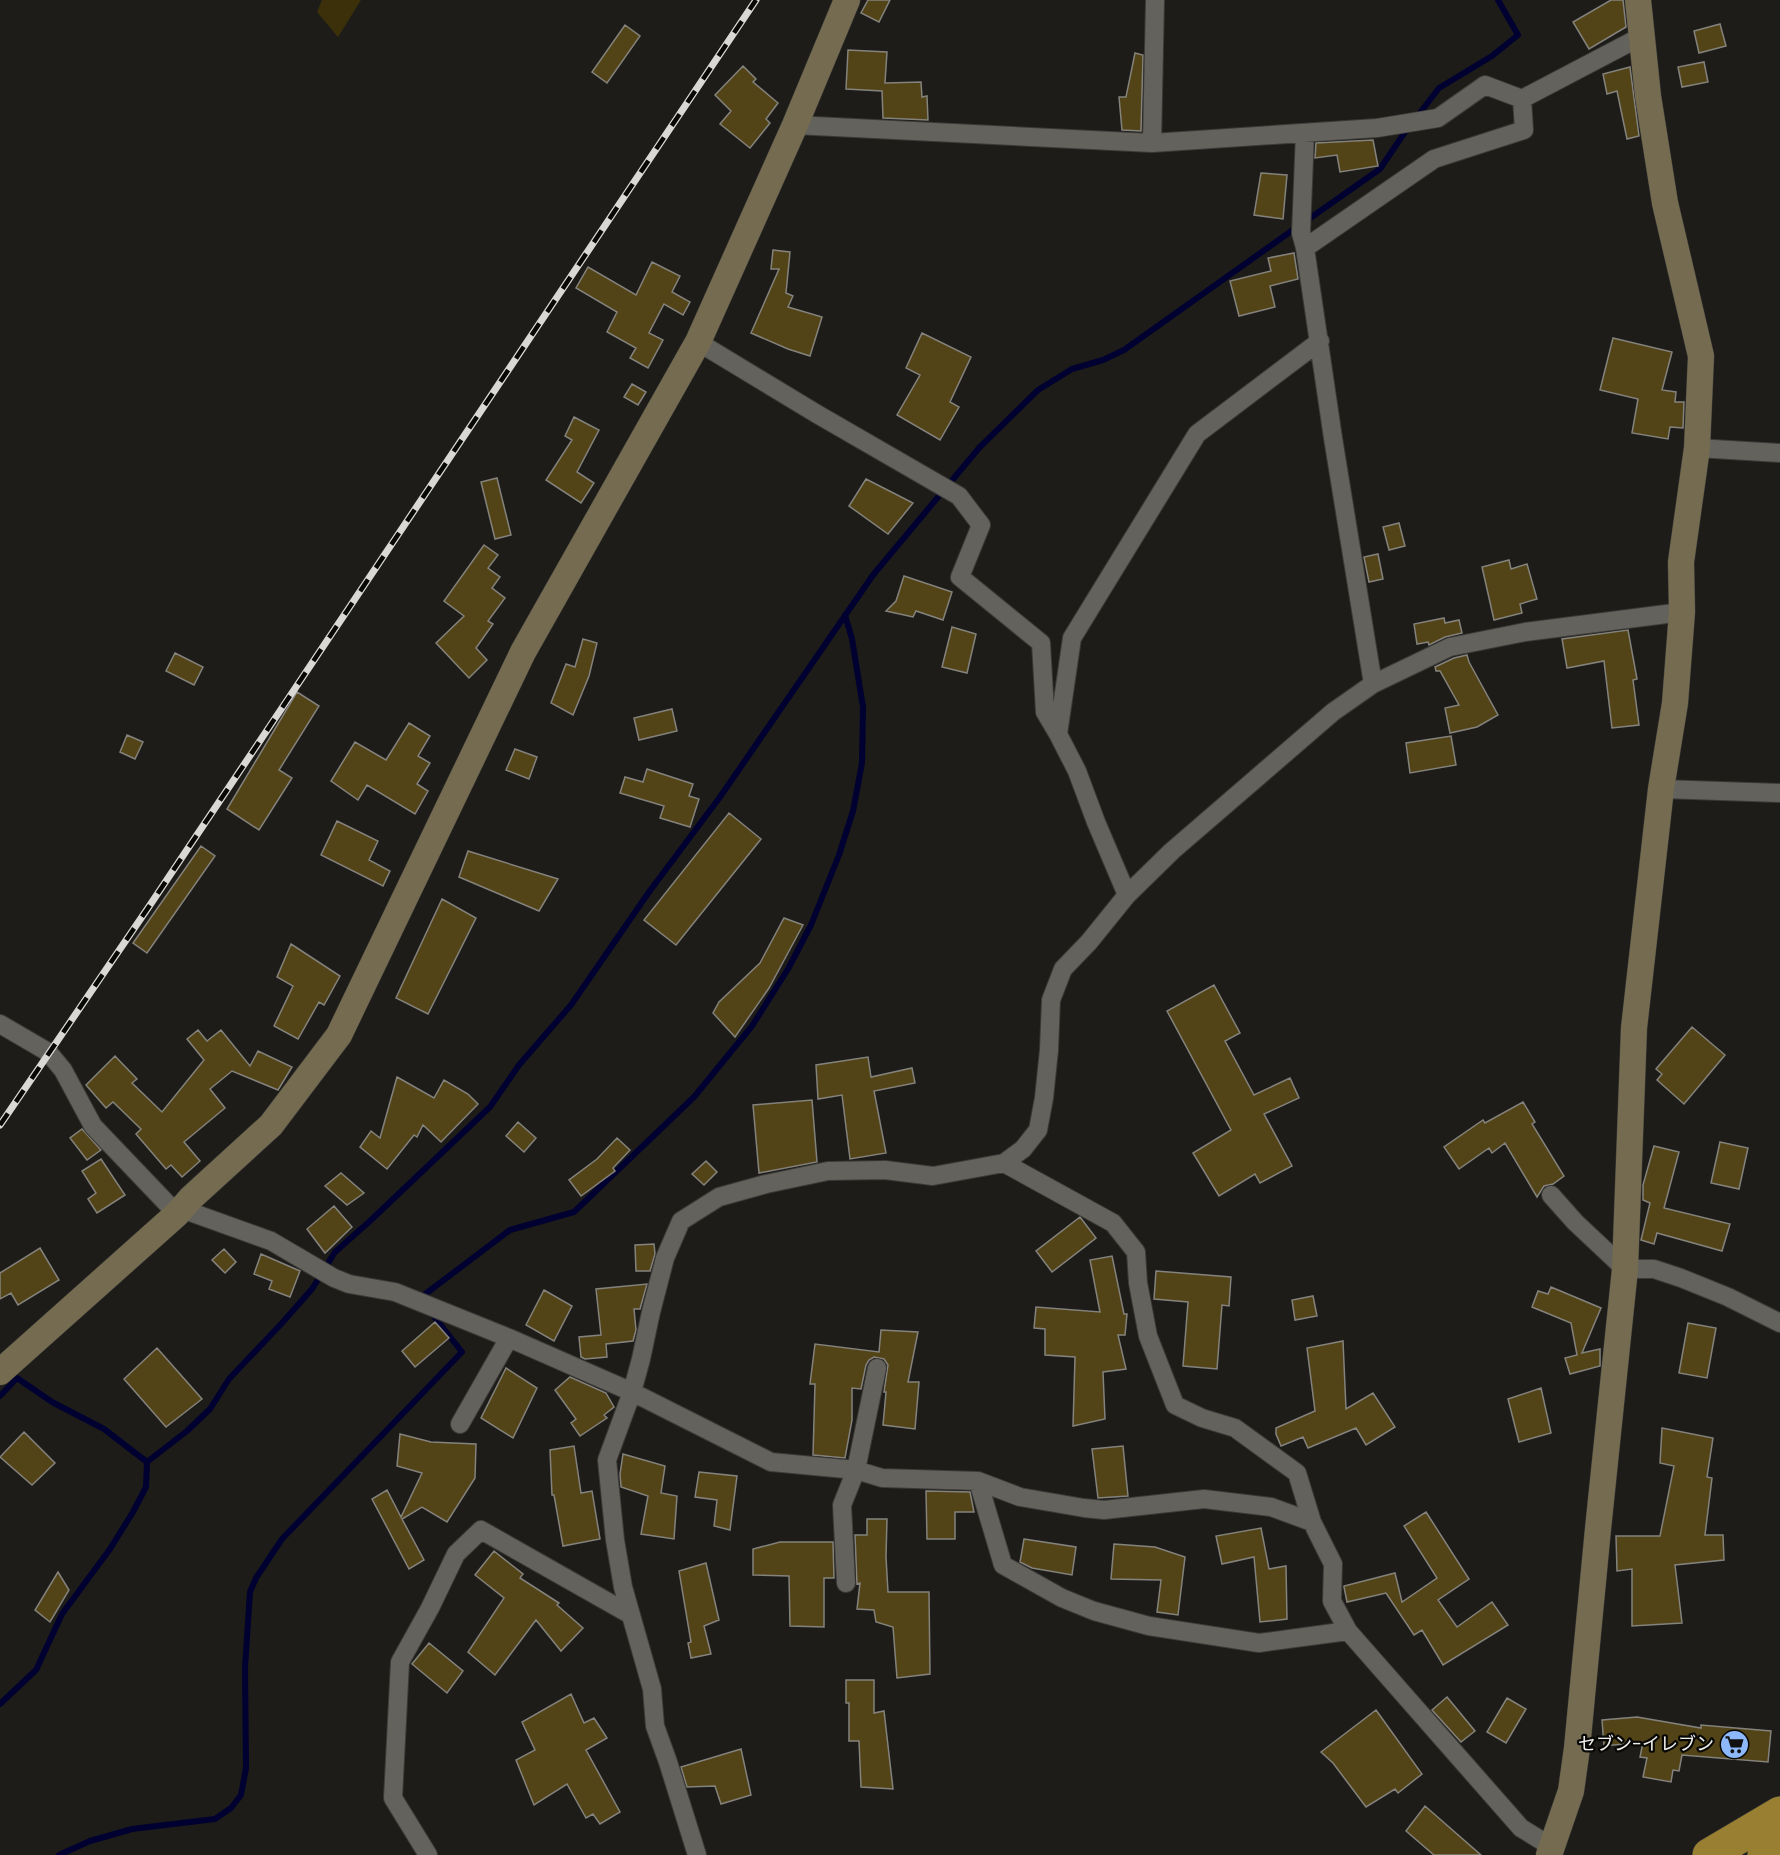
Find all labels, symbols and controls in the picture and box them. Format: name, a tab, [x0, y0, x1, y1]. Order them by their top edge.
supermarket icon: セブン-イレブン	[1719, 1728, 1751, 1760]
place label: セブン-イレブン	[1578, 1731, 1714, 1756]

